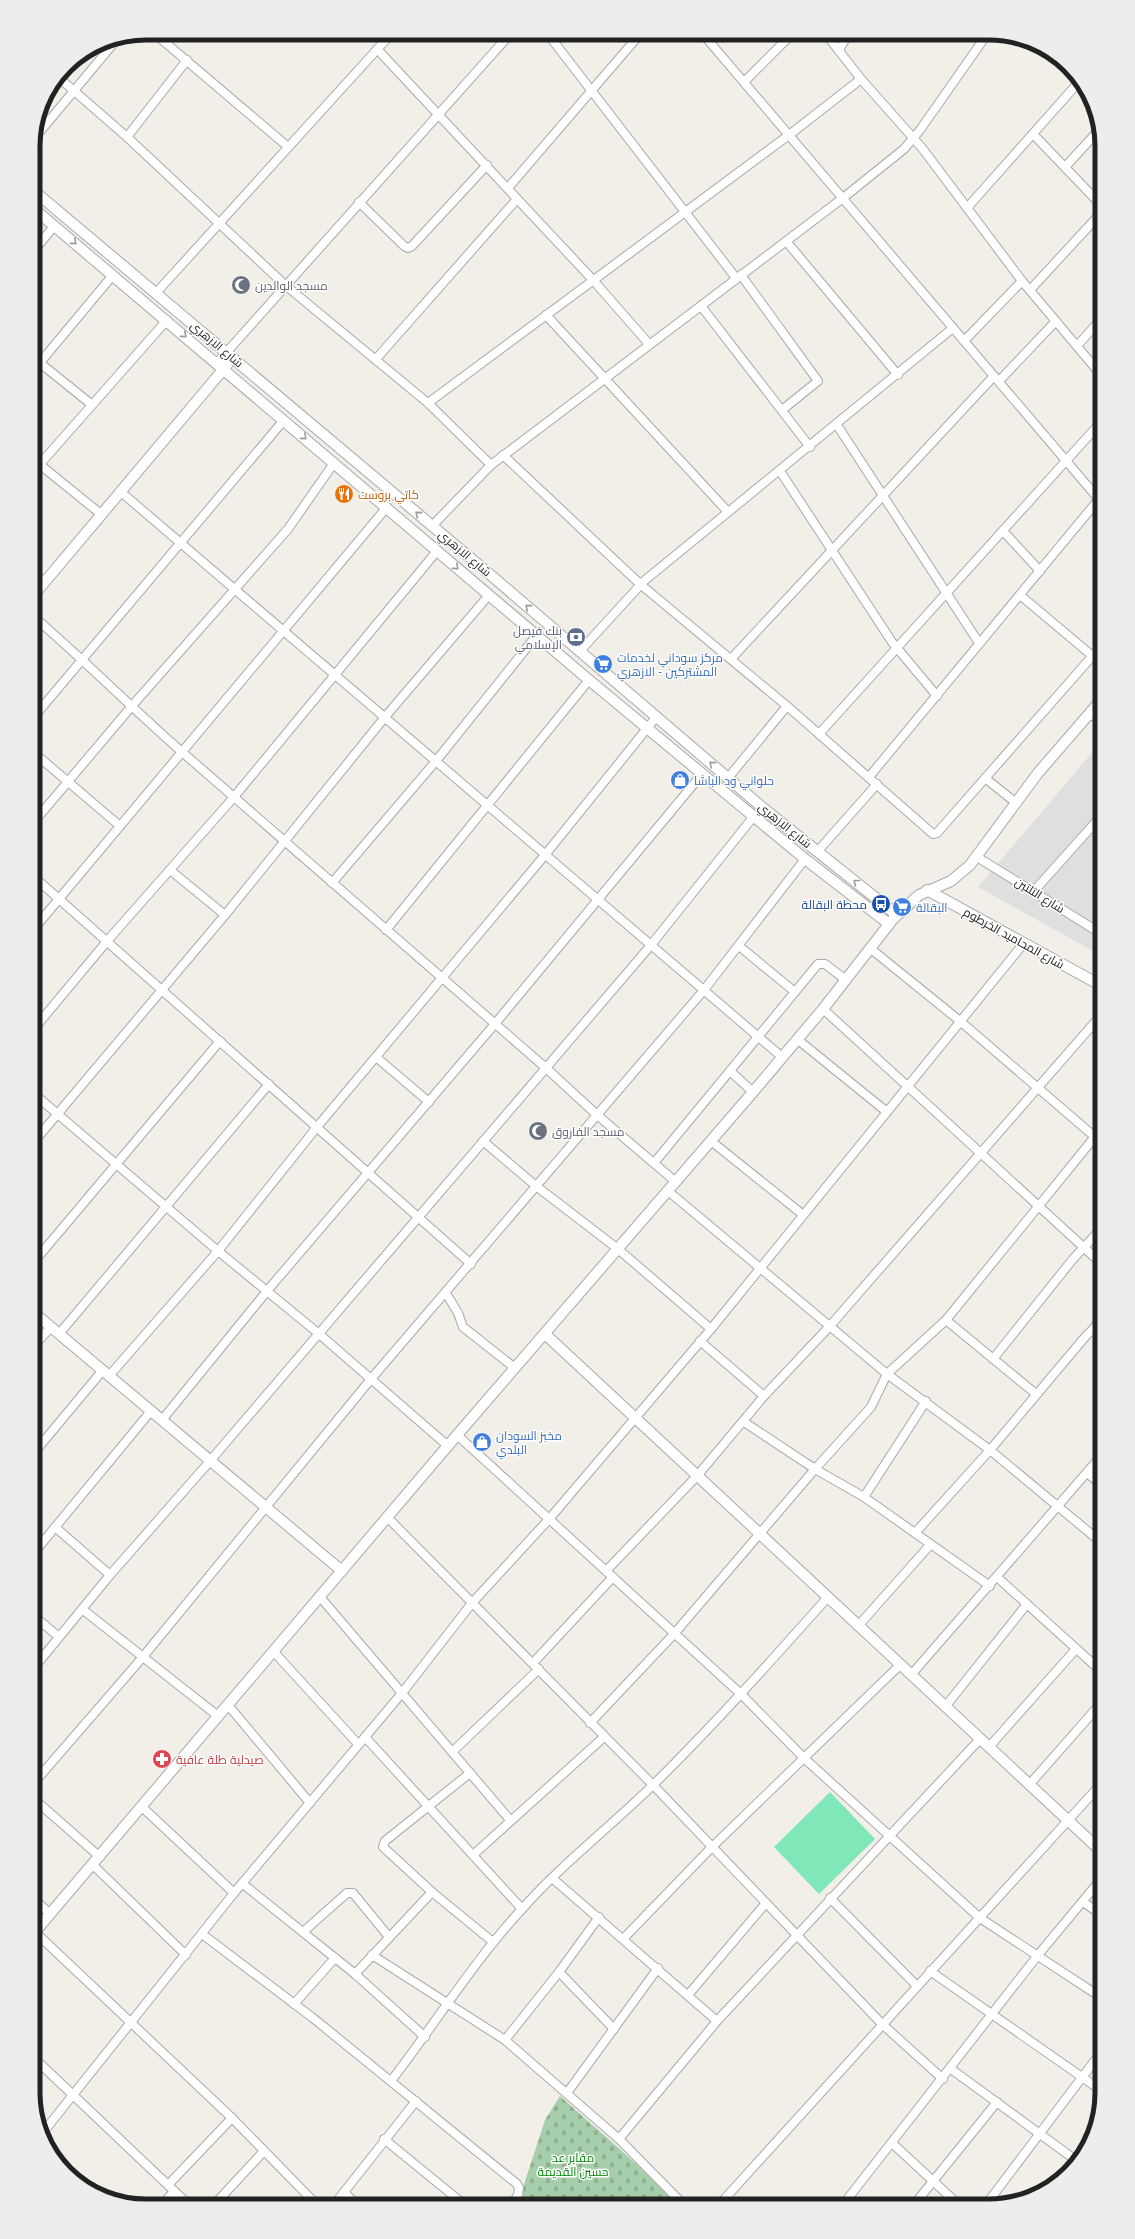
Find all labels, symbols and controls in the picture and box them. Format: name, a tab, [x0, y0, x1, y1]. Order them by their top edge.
one-way arrow	[69, 238, 77, 245]
mosque icon: مسجد الوالدين	[230, 274, 252, 296]
place label: مسجد الوالدين	[255, 278, 328, 293]
street label: شارع الازهري	[186, 318, 247, 373]
one-way arrow	[180, 330, 187, 337]
one-way arrow	[300, 433, 307, 440]
restaurant icon: كاتي بروست	[333, 483, 355, 505]
place label: كاتي بروست	[358, 487, 419, 505]
one-way arrow	[415, 512, 422, 519]
street label: شارع الازهري	[434, 527, 495, 582]
one-way arrow	[452, 563, 459, 570]
one-way arrow	[525, 604, 533, 611]
place label: بنك فيصل الإسلامي	[513, 623, 562, 655]
bank icon: بنك فيصل الإسلامي	[565, 626, 587, 648]
place label: مركز سوداني لخدمات المشتركين - الازهري	[617, 650, 723, 682]
supermarket icon: مركز سوداني لخدمات المشتركين - الازهري	[592, 653, 614, 675]
one-way arrow	[709, 761, 717, 768]
shop icon: حلواني ود الباشا	[669, 769, 691, 791]
place label: حلواني ود الباشا	[694, 773, 774, 791]
street label: شارع الازهري	[753, 799, 815, 853]
street label: شارع التلتين	[1012, 874, 1068, 917]
one-way arrow	[853, 880, 860, 887]
bus stop icon: محطة البقالة	[870, 893, 892, 915]
supermarket icon: البقالة	[891, 896, 913, 918]
place label: محطة البقالة	[802, 897, 867, 912]
place label: البقالة	[916, 900, 948, 915]
street label: شارع المحاميد الخرطوم	[960, 904, 1067, 973]
mosque icon: مسجد الفاروق	[527, 1120, 549, 1142]
place label: مسجد الفاروق	[552, 1124, 625, 1139]
place label: مخبز السودان البلدي	[496, 1428, 562, 1460]
shop icon: مخبز السودان البلدي	[471, 1431, 493, 1453]
pharmacy icon: صيدلية طلة عافية	[151, 1748, 173, 1770]
place label: صيدلية طلة عافية	[176, 1752, 264, 1767]
park label: مقابر عد حسين القديمة	[538, 2150, 608, 2179]

